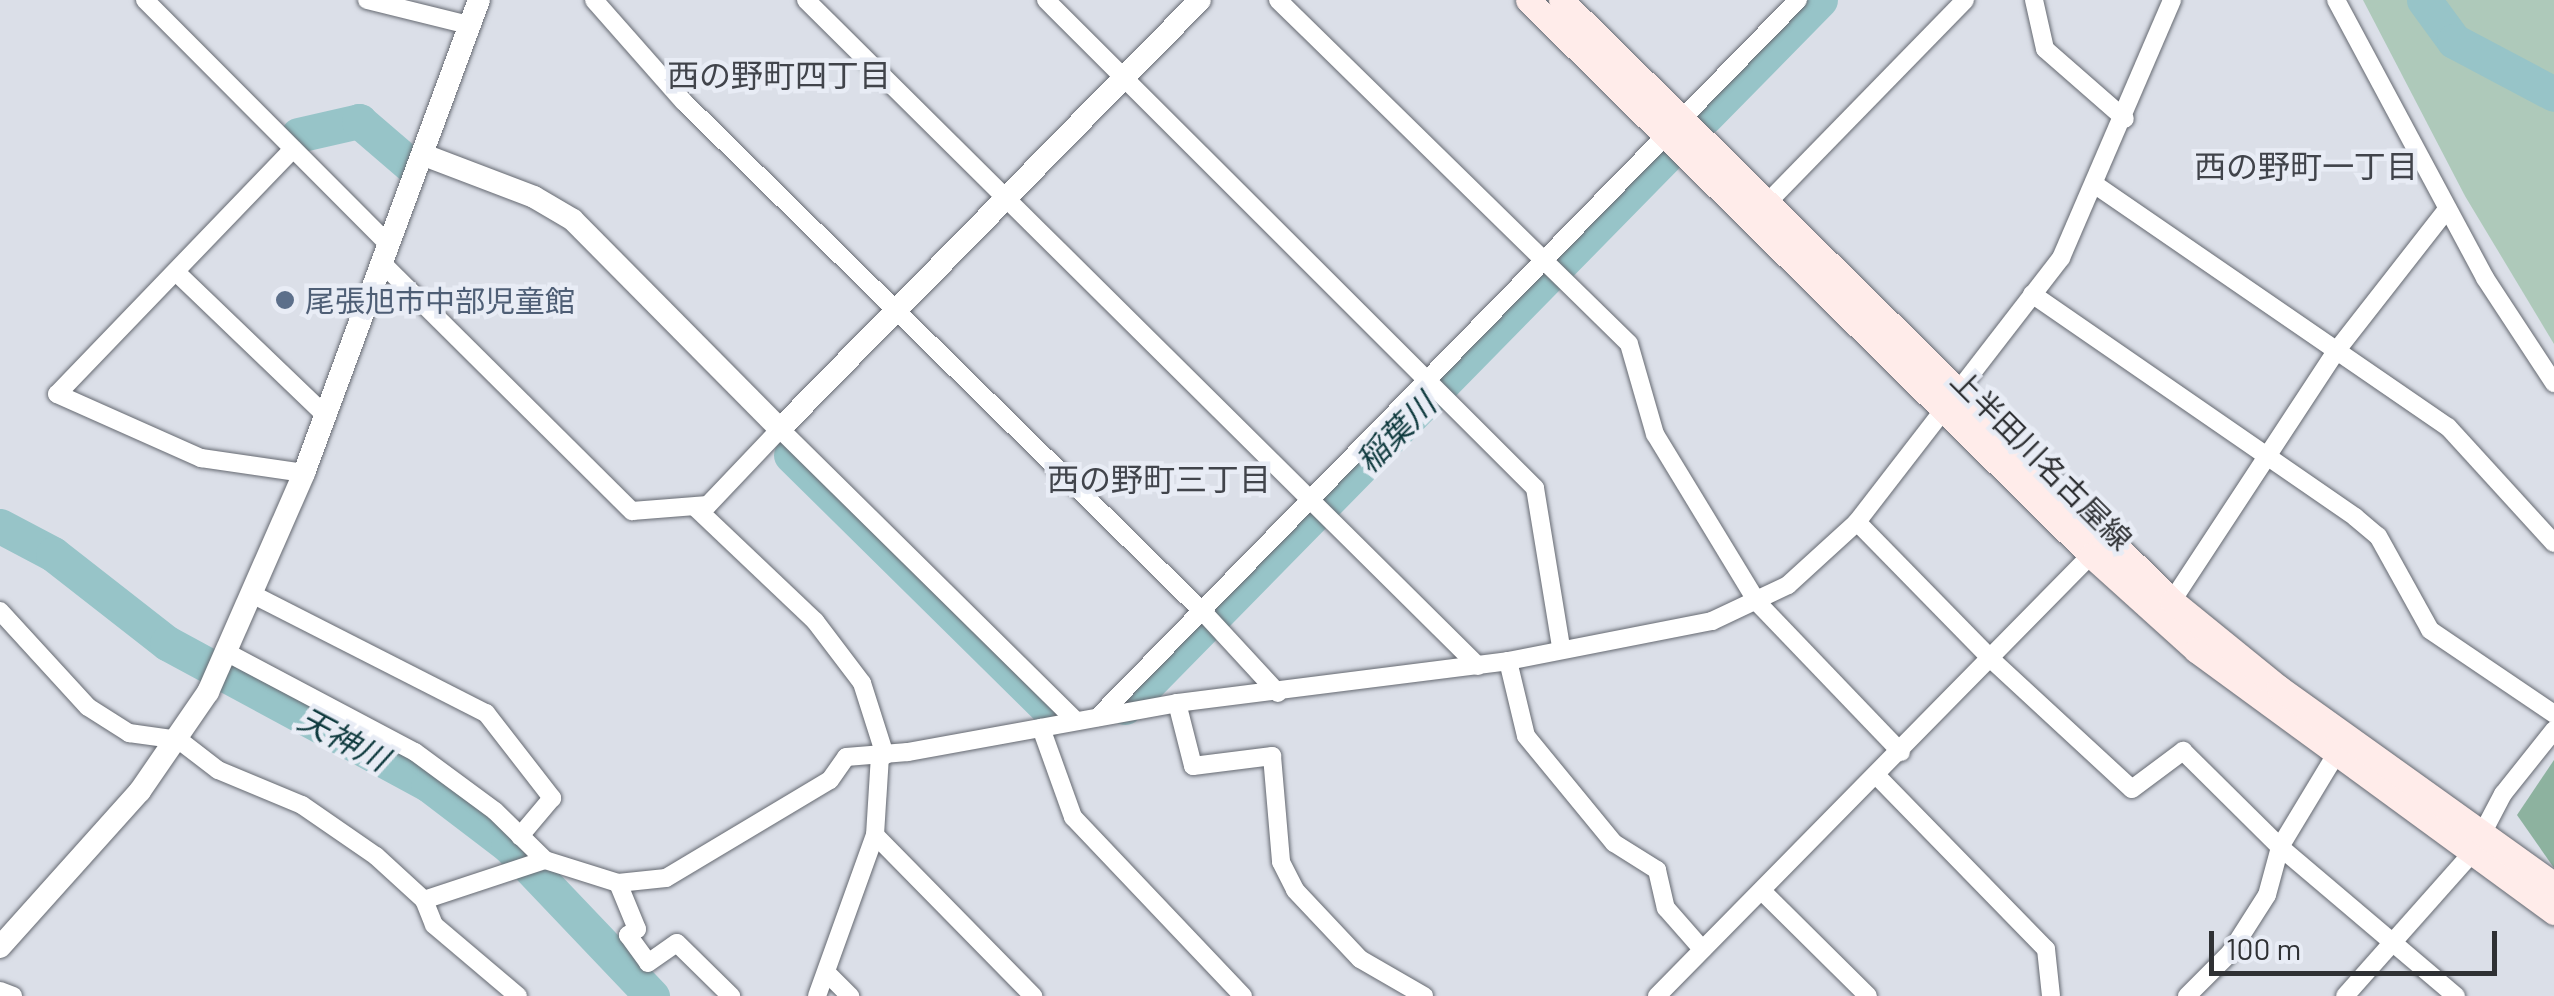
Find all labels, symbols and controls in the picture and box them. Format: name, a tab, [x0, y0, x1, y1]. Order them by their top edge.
district label: 西の野町四丁目	[667, 55, 891, 93]
district label: 西の野町一丁目	[2194, 146, 2418, 184]
place label: 尾張旭市中部児童館	[305, 282, 575, 318]
marker: 尾張旭市中部児童館	[274, 289, 296, 311]
street label: 上半田川名古屋線	[1944, 361, 2140, 557]
water label: 稲葉川	[1347, 384, 1443, 480]
district label: 西の野町三丁目	[1047, 459, 1271, 497]
water label: 天神川	[293, 699, 395, 777]
scale bar	[2214, 911, 2502, 973]
text: 100 m	[2226, 930, 2301, 966]

